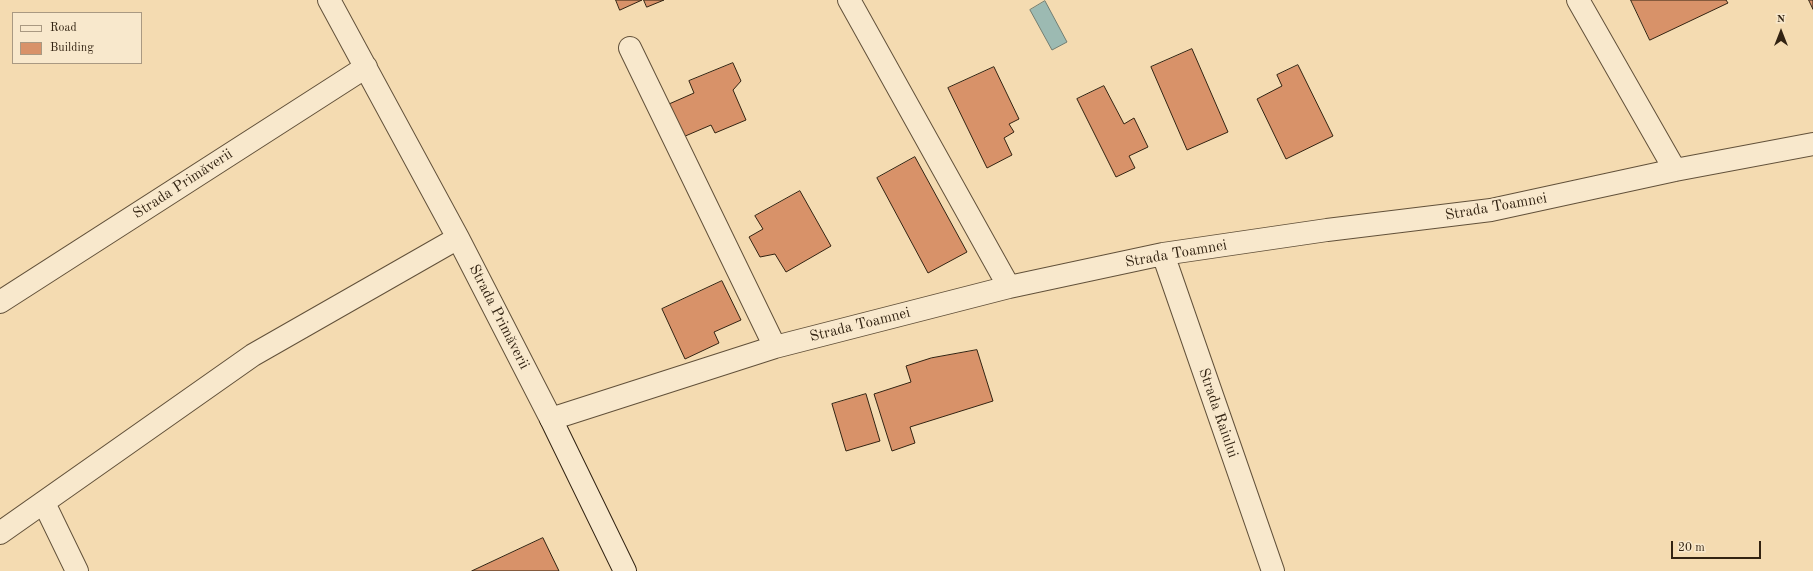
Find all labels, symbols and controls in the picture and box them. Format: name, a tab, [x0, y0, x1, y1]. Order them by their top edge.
legend	[12, 12, 142, 64]
north arrow	[1761, 12, 1801, 52]
text: N	[1777, 14, 1785, 25]
text: Road	[50, 22, 77, 34]
text: Building	[50, 42, 94, 54]
street label: Strada Primăverii	[130, 145, 236, 223]
street label: Strada Toamnei	[1444, 189, 1548, 225]
street label: Strada Toamnei	[1124, 236, 1228, 272]
street label: Strada Primăverii	[465, 262, 533, 372]
street label: Strada Toamnei	[808, 304, 912, 346]
street label: Strada Raiului	[1194, 366, 1242, 460]
scale bar	[1673, 533, 1763, 559]
text: 20 m	[1678, 542, 1705, 554]

